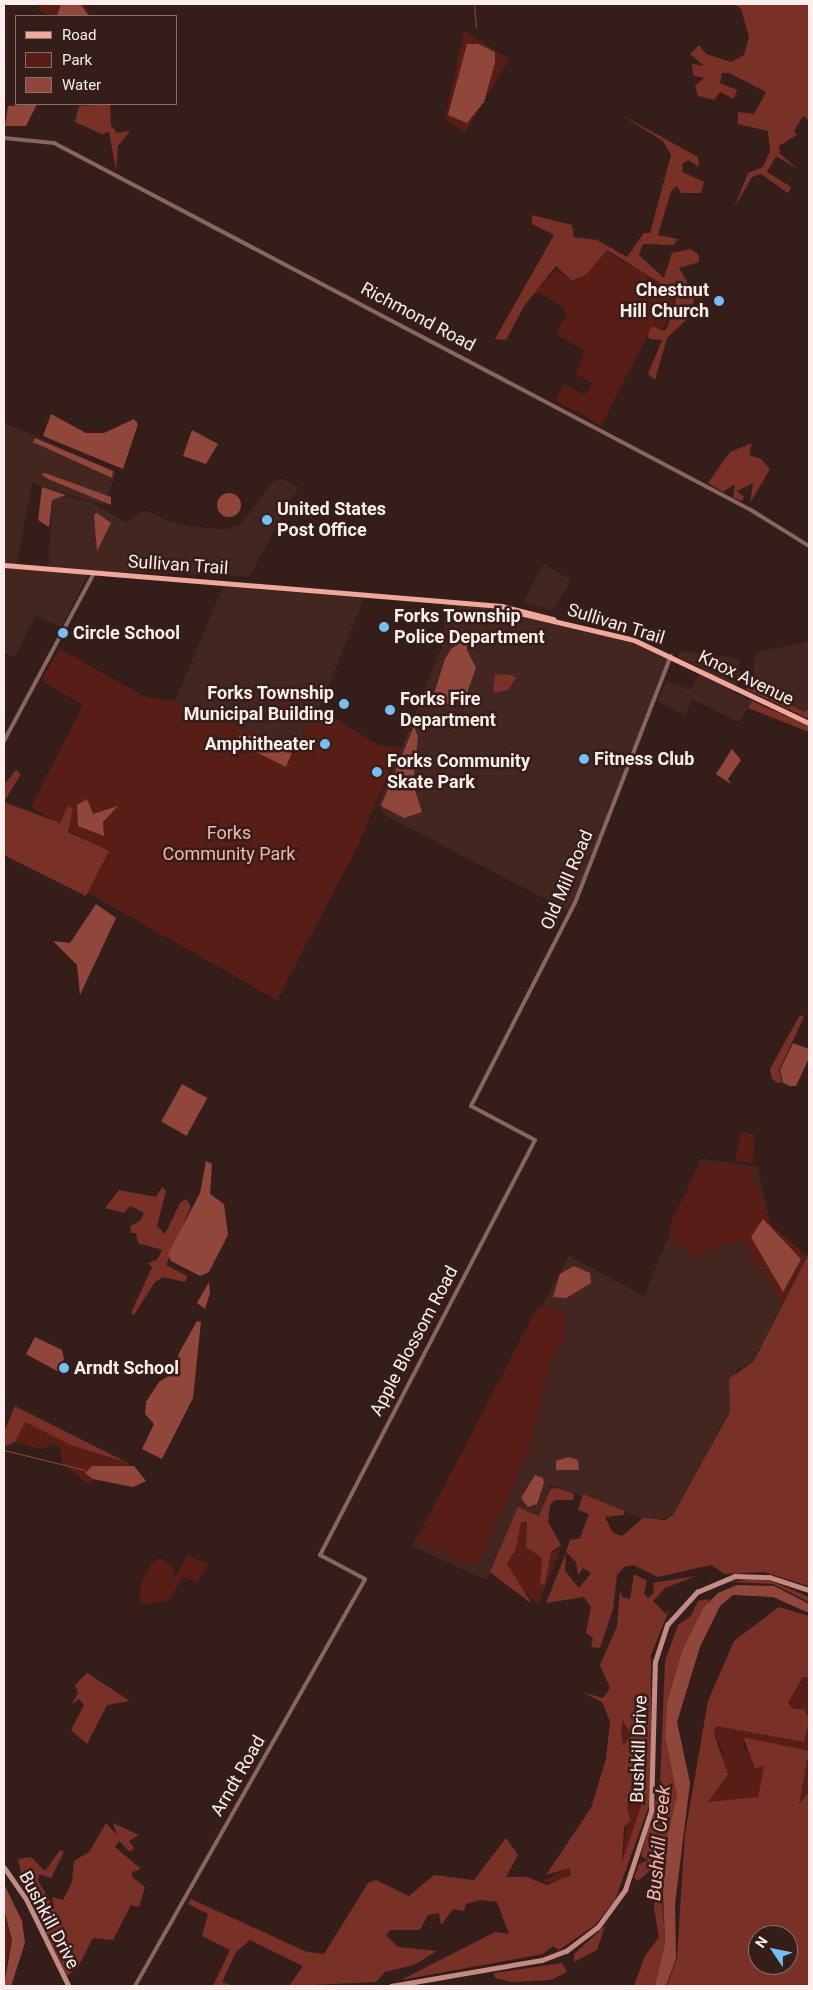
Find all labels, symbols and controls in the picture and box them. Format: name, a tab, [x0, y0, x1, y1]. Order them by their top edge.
legend	[15, 15, 178, 105]
text: Road	[62, 26, 96, 44]
text: Park	[62, 51, 92, 69]
text: Water	[62, 76, 101, 94]
street label: Richmond Road	[357, 278, 479, 356]
place label: Chestnut Hill Church	[620, 280, 709, 322]
marker: Chestnut Hill Church	[713, 295, 725, 307]
place label: United States Post Office	[277, 499, 386, 542]
marker: United States Post Office	[261, 514, 273, 526]
street label: Sullivan Trail	[127, 551, 229, 579]
street label: Sullivan Trail	[565, 599, 667, 649]
place label: Forks Township Police Department	[394, 606, 545, 649]
marker: Forks Township Police Department	[378, 621, 390, 633]
place label: Circle School	[73, 622, 180, 644]
marker: Circle School	[57, 627, 69, 639]
street label: Knox Avenue	[695, 646, 797, 710]
place label: Forks Township Municipal Building	[184, 683, 334, 726]
place label: Forks Fire Department	[400, 689, 496, 732]
marker: Forks Township Municipal Building	[338, 698, 350, 710]
marker: Forks Fire Department	[384, 704, 396, 716]
place label: Amphitheater	[205, 733, 315, 755]
marker: Amphitheater	[319, 738, 331, 750]
place label: Fitness Club	[594, 748, 694, 770]
place label: Forks Community Skate Park	[387, 751, 530, 794]
marker: Fitness Club	[578, 753, 590, 765]
marker: Forks Community Skate Park	[371, 766, 383, 778]
park label: Forks Community Park	[163, 823, 295, 866]
street label: Old Mill Road	[536, 827, 598, 933]
street label: Apple Blossom Road	[365, 1262, 463, 1420]
place label: Arndt School	[74, 1357, 179, 1379]
marker: Arndt School	[58, 1362, 70, 1374]
street label: Bushkill Drive	[626, 1695, 652, 1803]
street label: Arndt Road	[206, 1732, 270, 1820]
water label: Bushkill Creek	[643, 1784, 675, 1902]
street label: Bushkill Drive	[14, 1867, 84, 1973]
north arrow	[748, 1925, 798, 1975]
text: N	[752, 1934, 771, 1951]

